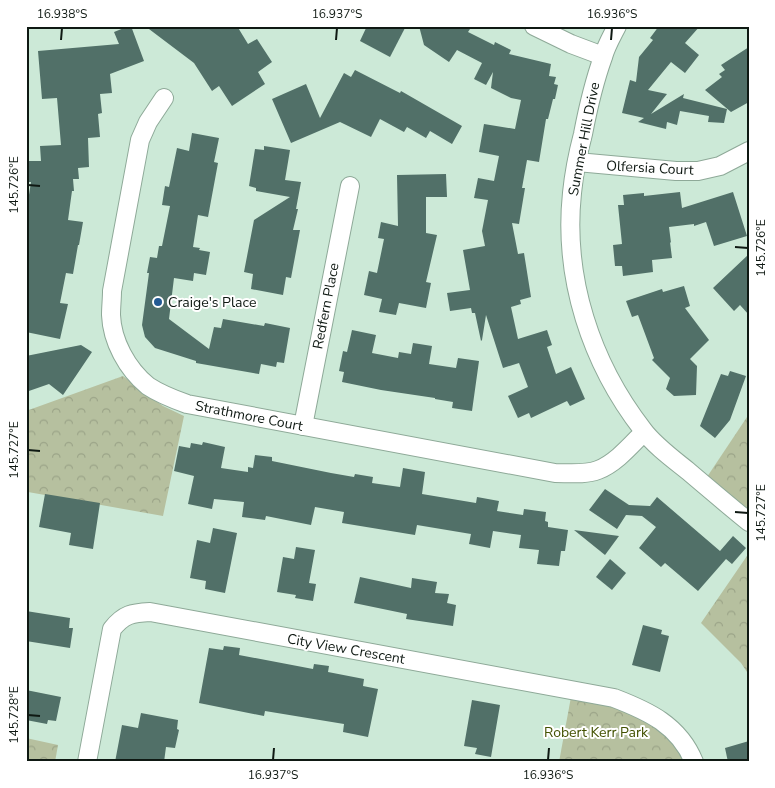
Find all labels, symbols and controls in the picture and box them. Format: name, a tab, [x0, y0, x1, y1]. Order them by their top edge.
text: 16.938°S	[37, 6, 87, 22]
text: 16.937°S	[312, 6, 362, 22]
text: 16.936°S	[587, 6, 637, 22]
street label: Summer Hill Drive	[564, 81, 604, 197]
text: 145.726°E	[6, 156, 22, 214]
street label: Olfersia Court	[606, 156, 694, 180]
text: 145.726°E	[753, 219, 769, 277]
street label: Redfern Place	[308, 261, 344, 351]
place label: Craige's Place	[168, 293, 256, 312]
marker: Craige's Place	[152, 296, 164, 308]
street label: Strathmore Court	[194, 396, 305, 436]
text: 145.727°E	[6, 421, 22, 479]
text: 145.727°E	[753, 484, 769, 542]
street label: City View Crescent	[286, 629, 406, 669]
text: 145.728°E	[6, 686, 22, 744]
park label: Robert Kerr Park	[544, 723, 649, 742]
text: 16.937°S	[248, 767, 298, 783]
text: 16.936°S	[523, 767, 573, 783]

